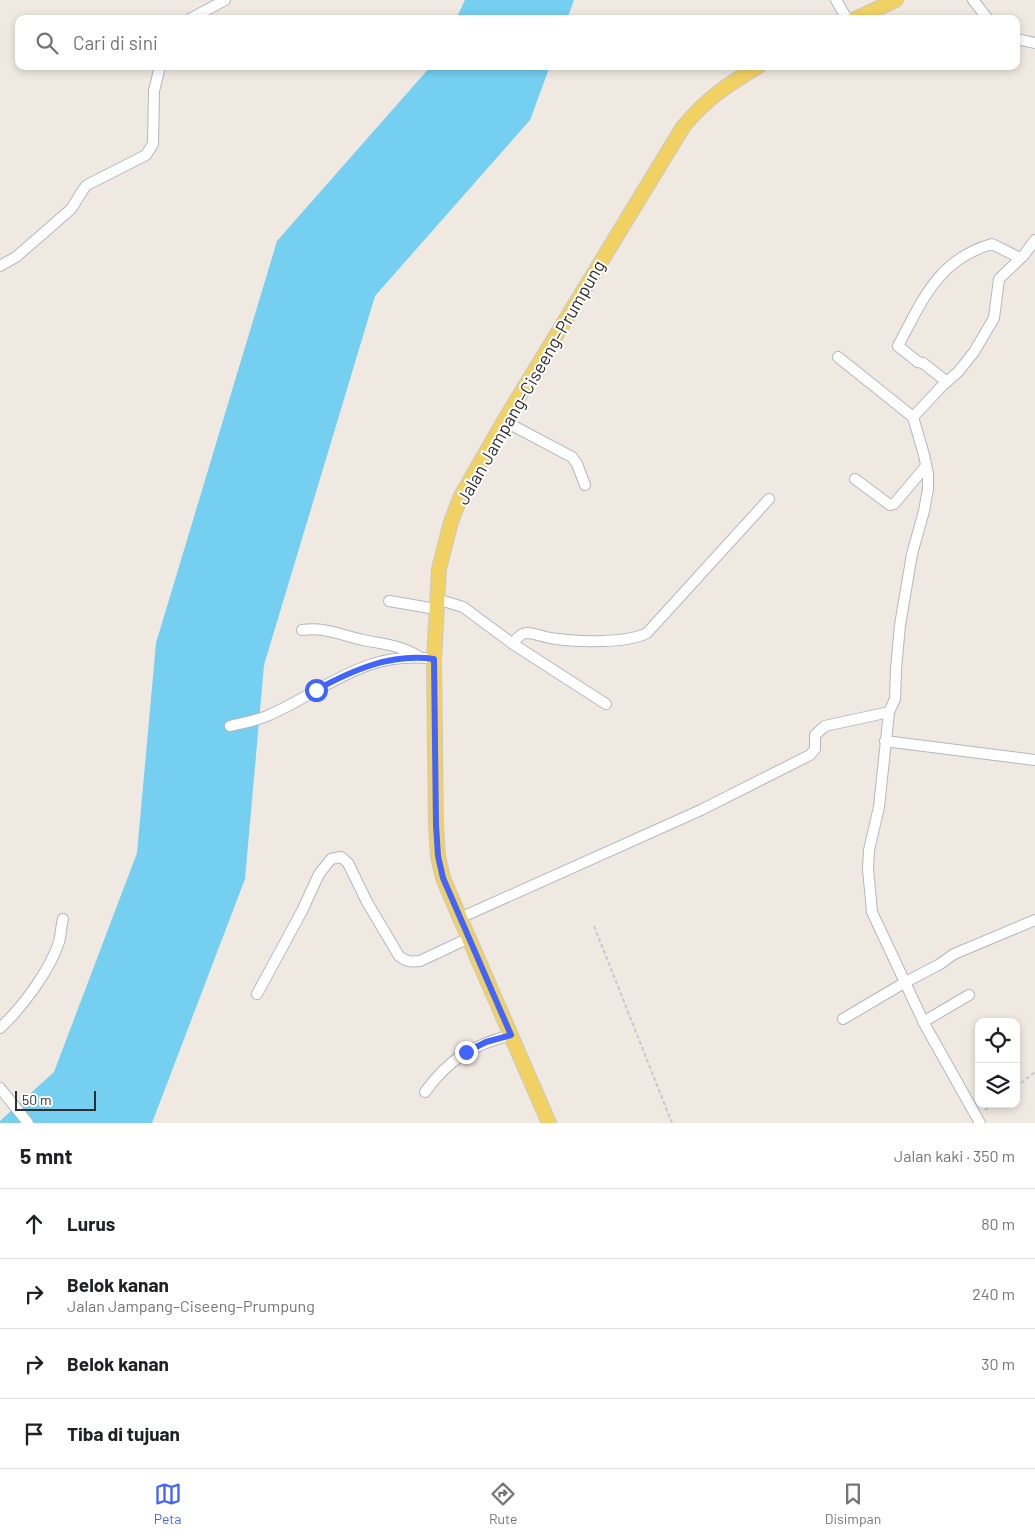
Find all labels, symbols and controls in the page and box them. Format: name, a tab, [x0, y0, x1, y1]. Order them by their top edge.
search box	[15, 15, 1020, 70]
icon: search	[33, 29, 61, 57]
text: Cari di sini	[73, 31, 158, 54]
street label: Jalan Jampang–Ciseeng–Prumpung	[451, 256, 609, 508]
route start	[305, 679, 328, 702]
map controls	[975, 1018, 1020, 1108]
button: locate	[975, 1018, 1020, 1063]
route end	[455, 1041, 478, 1064]
button: layers	[975, 1063, 1020, 1108]
scale bar	[15, 1088, 96, 1111]
text: 50 m	[22, 1091, 51, 1108]
text: 5 mnt	[20, 1143, 73, 1168]
text: Jalan kaki · 350 m	[894, 1146, 1015, 1165]
icon: ahead	[20, 1210, 48, 1238]
text: Lurus	[67, 1212, 115, 1235]
text: 80 m	[981, 1214, 1015, 1233]
text: Belok kanan	[67, 1273, 169, 1296]
icon: right	[20, 1280, 48, 1308]
text: 240 m	[972, 1284, 1015, 1303]
text: Jalan Jampang–Ciseeng–Prumpung	[67, 1296, 315, 1315]
icon: right	[20, 1350, 48, 1378]
text: Belok kanan	[67, 1352, 169, 1375]
text: 30 m	[981, 1354, 1015, 1373]
icon: arrive	[20, 1420, 48, 1448]
text: Tiba di tujuan	[67, 1422, 180, 1445]
tab: Peta	[154, 1480, 182, 1527]
tab: Rute	[489, 1480, 517, 1527]
tab: Disimpan	[825, 1480, 881, 1527]

